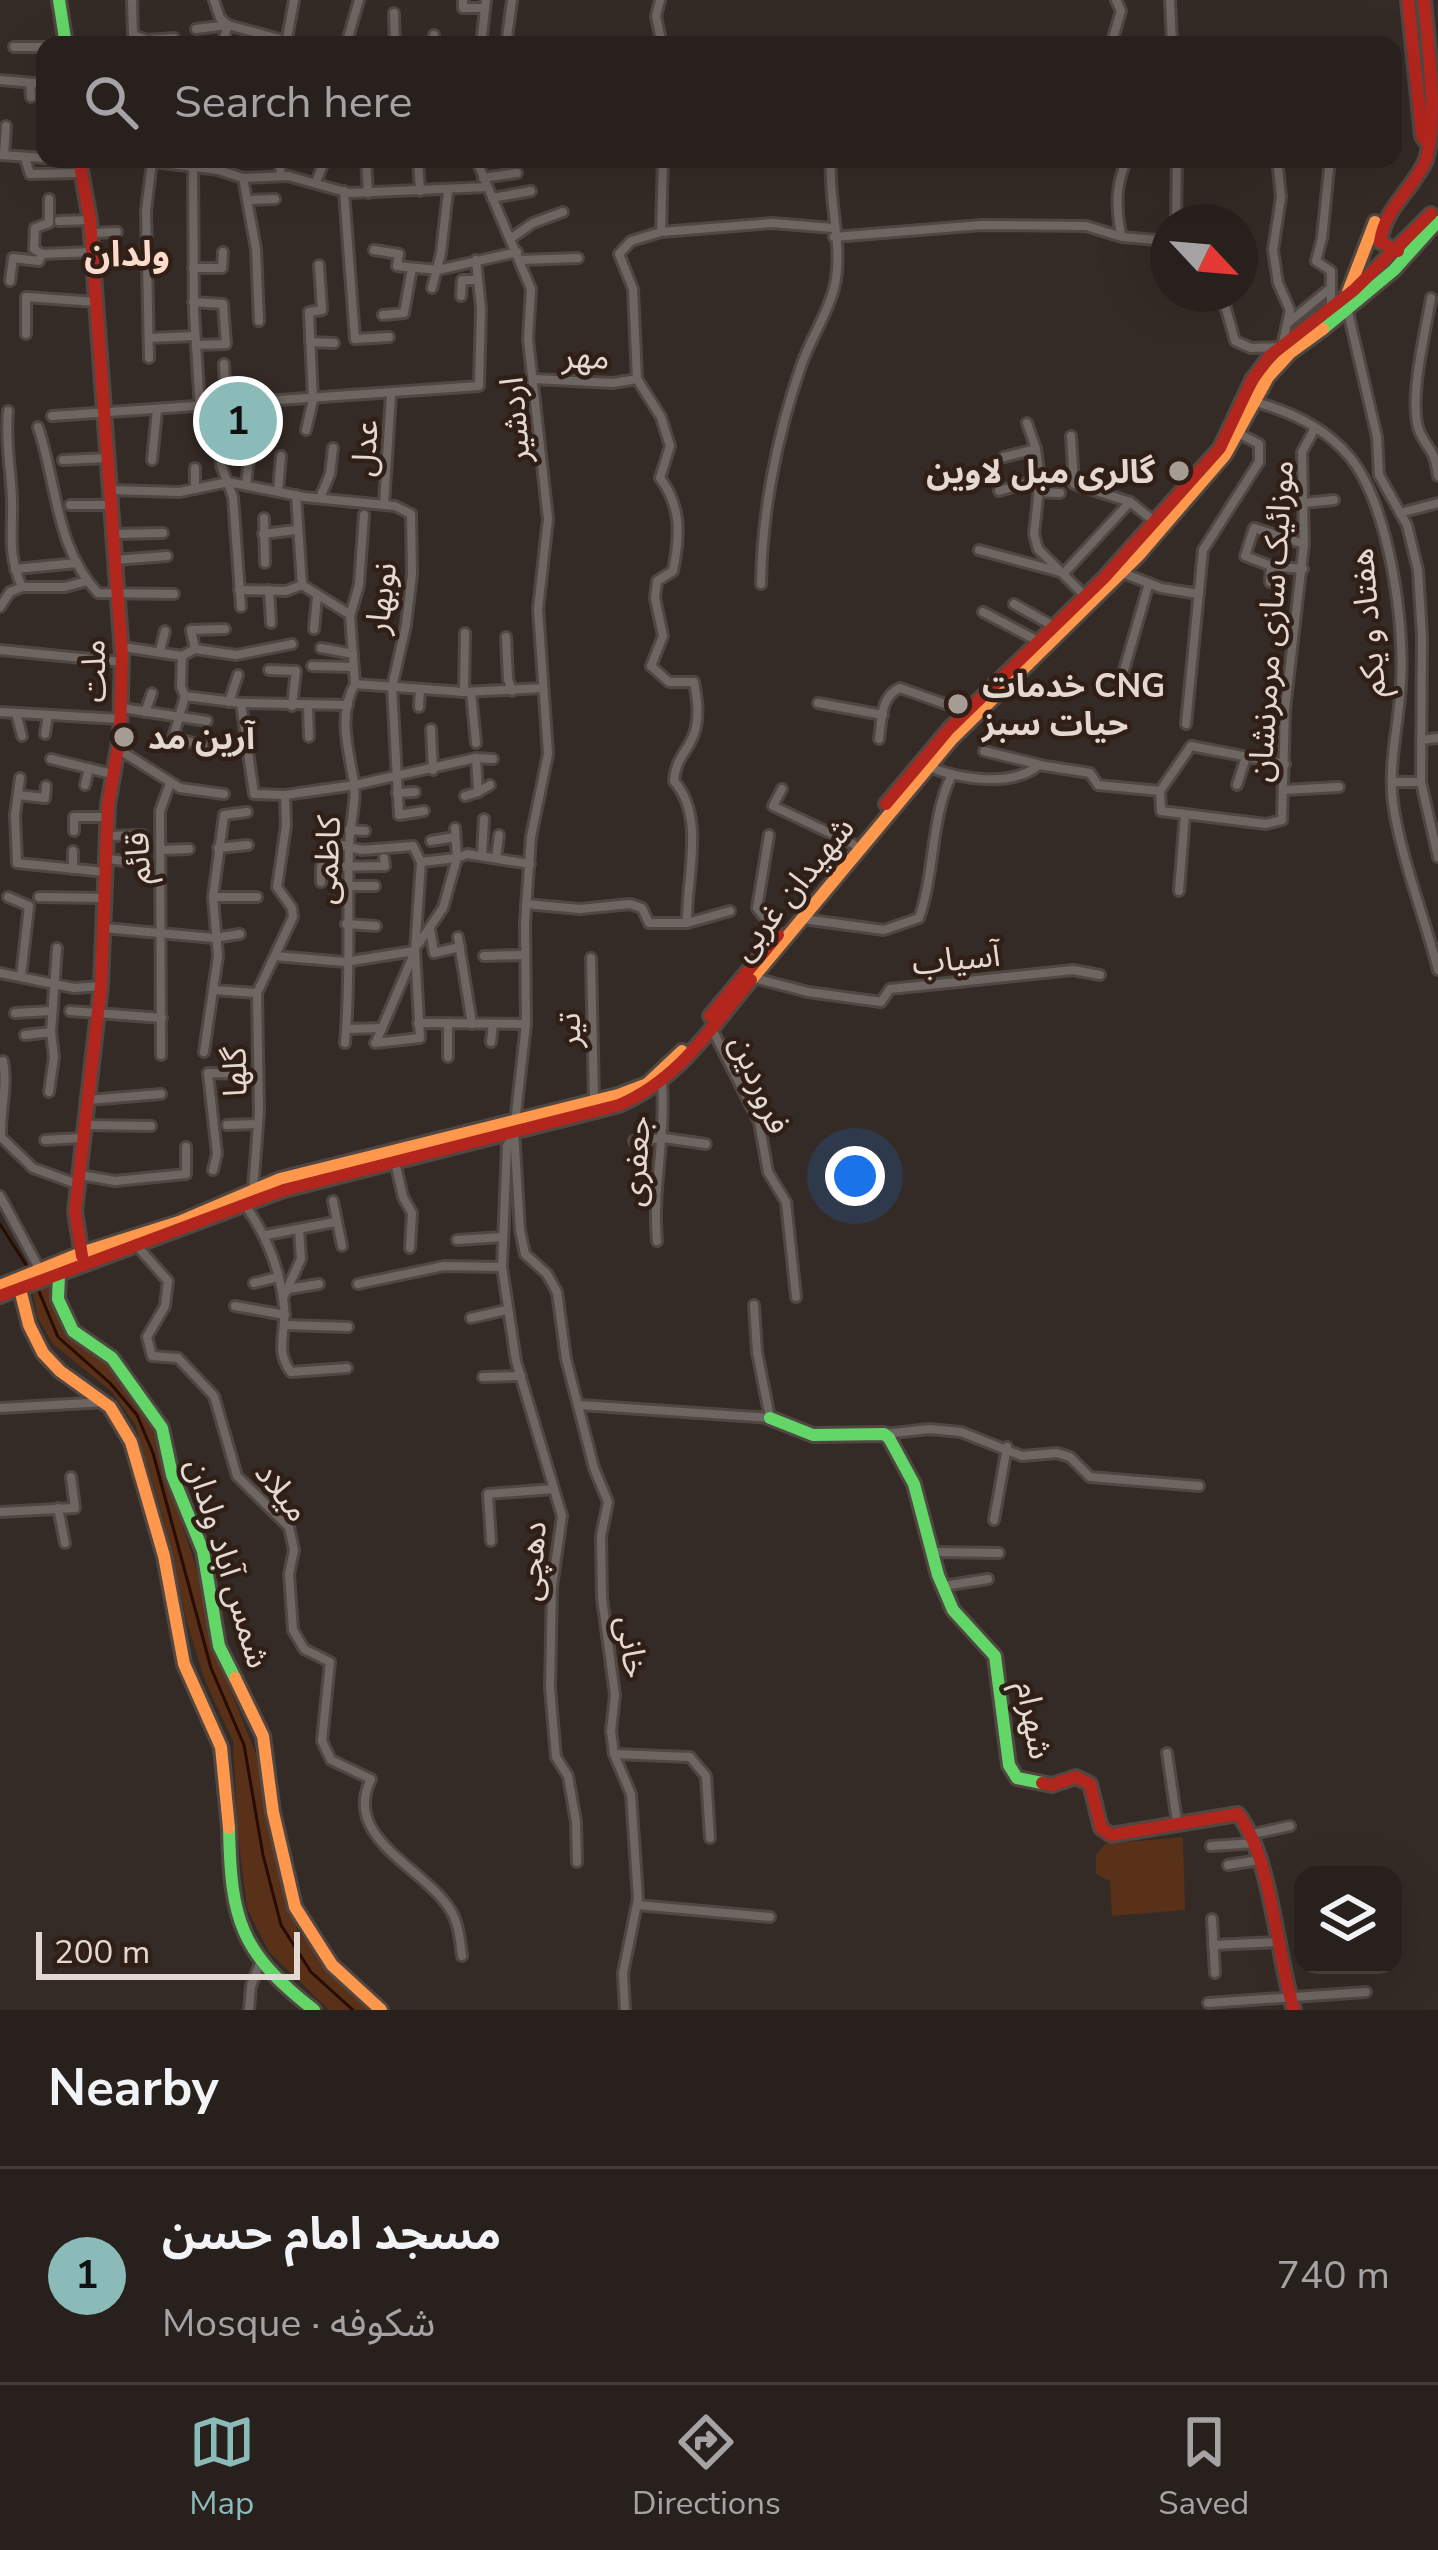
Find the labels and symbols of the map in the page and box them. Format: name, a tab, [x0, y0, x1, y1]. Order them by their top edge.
north arrow	[1150, 204, 1258, 312]
district label: ولدان	[84, 230, 170, 279]
street label: مهر	[561, 334, 610, 381]
street label: اردشیر	[489, 375, 542, 466]
pin: 1	[199, 376, 277, 466]
street label: عدل	[341, 418, 390, 478]
place label: گالری مبل لاوین	[926, 450, 1156, 495]
marker: گالری مبل لاوین	[1166, 458, 1192, 484]
street label: موزائیک سازی مرمرنشان	[1238, 459, 1305, 784]
street label: هفتاد و یکم	[1340, 546, 1399, 699]
street label: نوبهار	[355, 560, 408, 638]
street label: ملت	[71, 639, 118, 703]
place label: خدمات CNG حیات سبز	[980, 664, 1165, 747]
marker: خدمات CNG حیات سبز	[945, 691, 971, 717]
place label: آرین مد	[148, 716, 256, 761]
marker: آرین مد	[111, 724, 137, 750]
street label: شهیدان غربی	[721, 807, 865, 970]
street label: کاظمی	[303, 814, 352, 906]
street label: قائم	[115, 831, 164, 885]
street label: آسیاب	[910, 932, 1004, 986]
street label: تیر	[547, 1012, 592, 1049]
street label: فروردین	[719, 1028, 801, 1141]
street label: گلها	[213, 1046, 258, 1097]
street label: جعفری	[611, 1114, 662, 1208]
your location	[825, 1146, 885, 1206]
street label: میلاد	[244, 1452, 320, 1531]
street label: شمس آباد ولدان	[174, 1453, 281, 1674]
street label: دهچی	[507, 1520, 558, 1603]
street label: خانی	[605, 1613, 658, 1681]
street label: شهرام	[1003, 1677, 1063, 1763]
scale bar	[36, 1926, 300, 1979]

